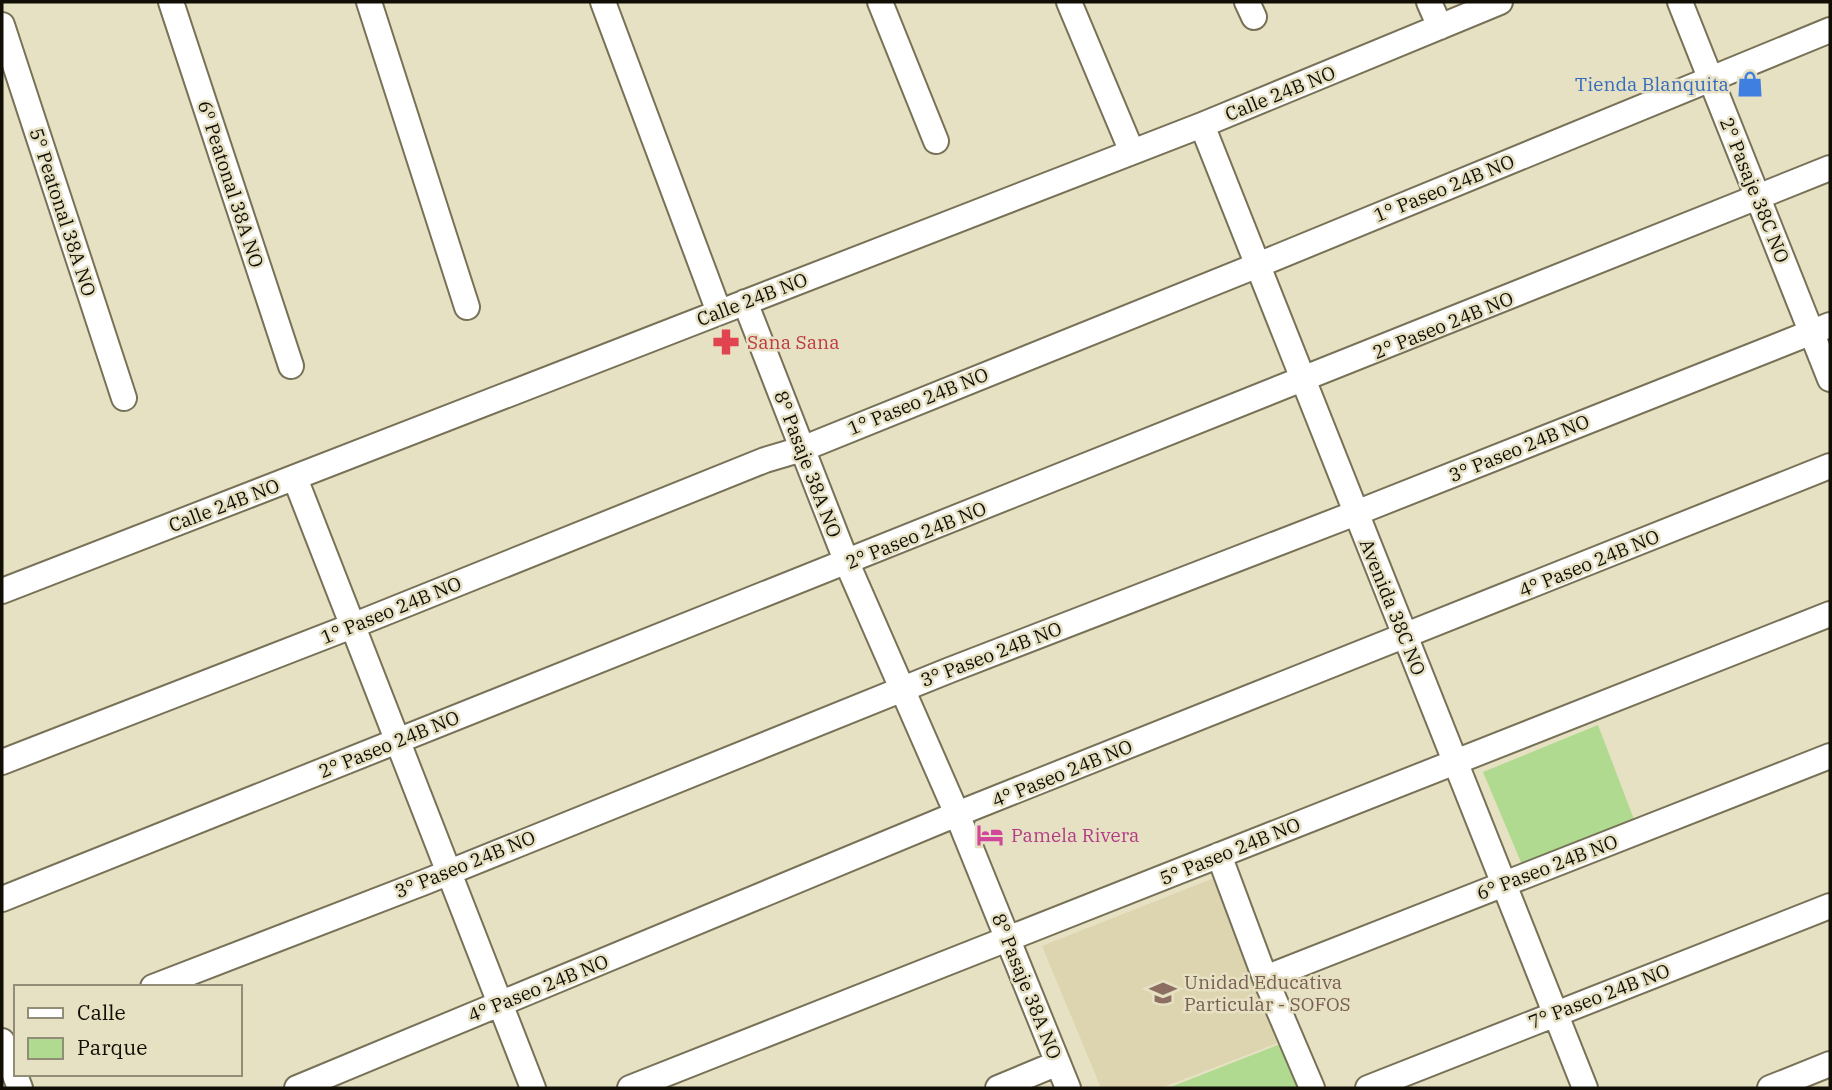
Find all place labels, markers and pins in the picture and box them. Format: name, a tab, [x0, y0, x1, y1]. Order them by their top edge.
shop icon: Tienda Blanquita	[1735, 69, 1765, 99]
place label: Tienda Blanquita	[1575, 72, 1729, 96]
pharmacy icon: Sana Sana	[711, 327, 741, 357]
place label: Sana Sana	[747, 330, 840, 354]
hotel icon: Pamela Rivera	[975, 820, 1005, 850]
place label: Pamela Rivera	[1011, 823, 1139, 847]
place label: Unidad Educativa Particular - SOFOS	[1184, 970, 1351, 1016]
school or university icon: Unidad Educativa Particular - SOFOS	[1148, 978, 1178, 1008]

